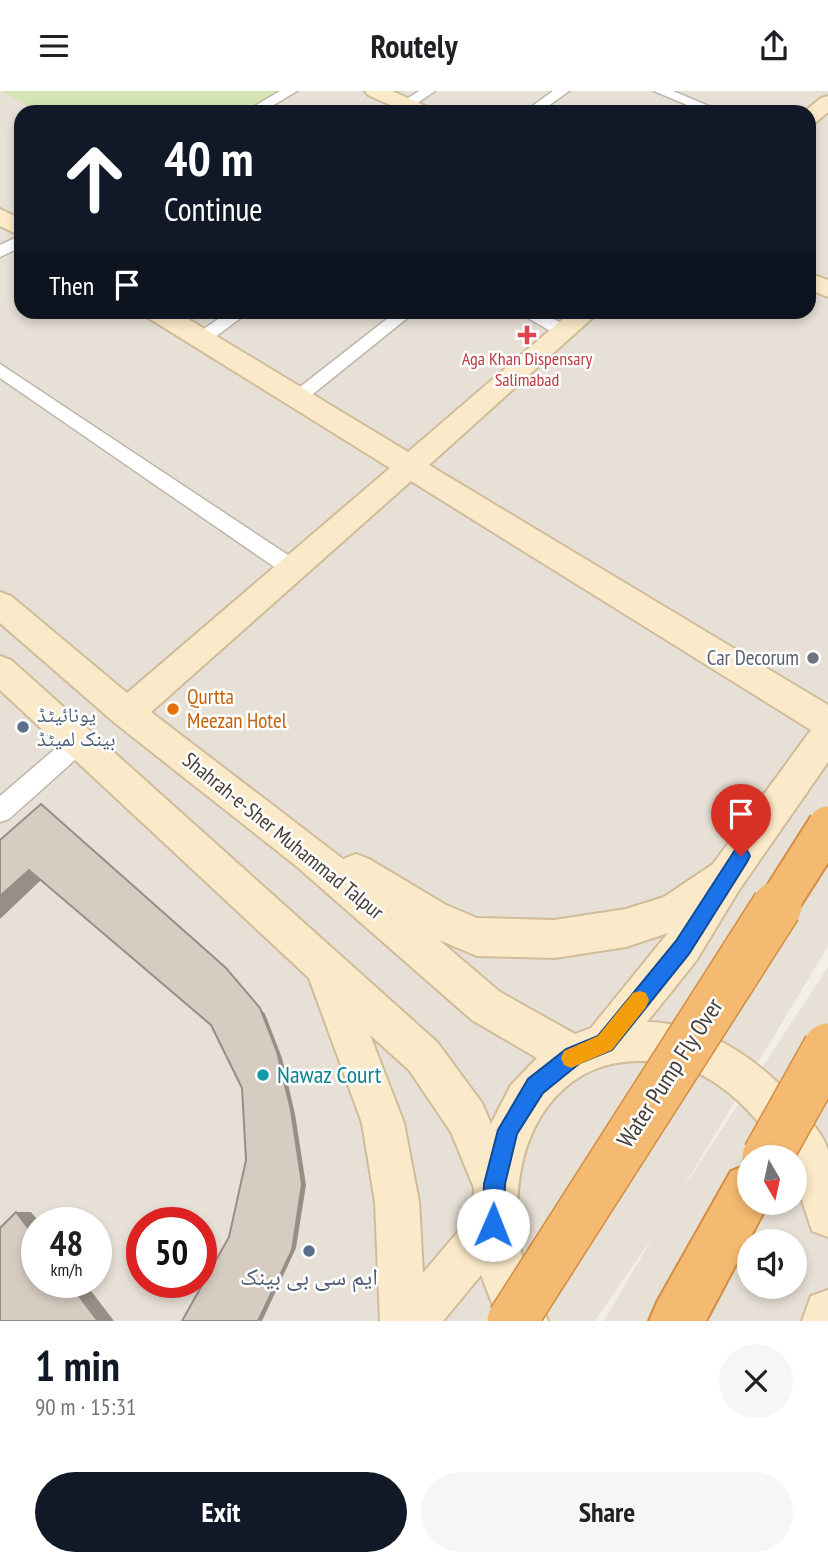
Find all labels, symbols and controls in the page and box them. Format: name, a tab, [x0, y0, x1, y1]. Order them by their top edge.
text: Routely	[371, 25, 457, 67]
icon: menu	[35, 27, 73, 65]
icon: share	[755, 27, 793, 65]
text: 40 m	[164, 126, 253, 190]
icon: ahead	[49, 133, 140, 224]
text: Continue	[164, 188, 263, 230]
icon: arrive	[108, 266, 146, 304]
text: Then	[49, 269, 94, 302]
marker: Aga Khan Dispensary Salimabad	[517, 325, 537, 345]
place label: Aga Khan Dispensary Salimabad	[462, 347, 592, 391]
place label: Car Decorum	[707, 644, 799, 671]
marker: Car Decorum	[805, 650, 821, 666]
place label: Qurtta Meezan Hotel	[187, 683, 287, 734]
place label: یونائیٹڈ بینک لمیٹڈ	[37, 701, 115, 752]
marker: Qurtta Meezan Hotel	[165, 701, 181, 717]
marker: یونائیٹڈ بینک لمیٹڈ	[15, 719, 31, 735]
street label: Shahrah-e-Sher Muhammad Talpur	[177, 746, 390, 925]
pin	[711, 784, 771, 856]
icon: arrive	[722, 795, 760, 833]
street label: Water Pump Fly Over	[610, 992, 730, 1153]
place label: Nawaz Court	[277, 1059, 382, 1090]
marker: Nawaz Court	[255, 1067, 271, 1083]
north arrow	[737, 1145, 807, 1215]
map controls	[737, 1145, 807, 1299]
position arrow	[456, 1188, 530, 1262]
speed limit sign: 50	[126, 1207, 217, 1298]
text: 48	[50, 1220, 83, 1266]
button: sound	[737, 1229, 807, 1299]
marker: ایم سی بی بینک	[301, 1243, 317, 1259]
text: km/h	[51, 1258, 82, 1281]
place label: ایم سی بی بینک	[240, 1261, 378, 1293]
text: 1 min	[35, 1338, 120, 1393]
button: close	[719, 1344, 793, 1418]
text: 90 m · 15:31	[35, 1392, 136, 1421]
button: Exit	[35, 1472, 407, 1552]
button: Share	[421, 1472, 793, 1552]

